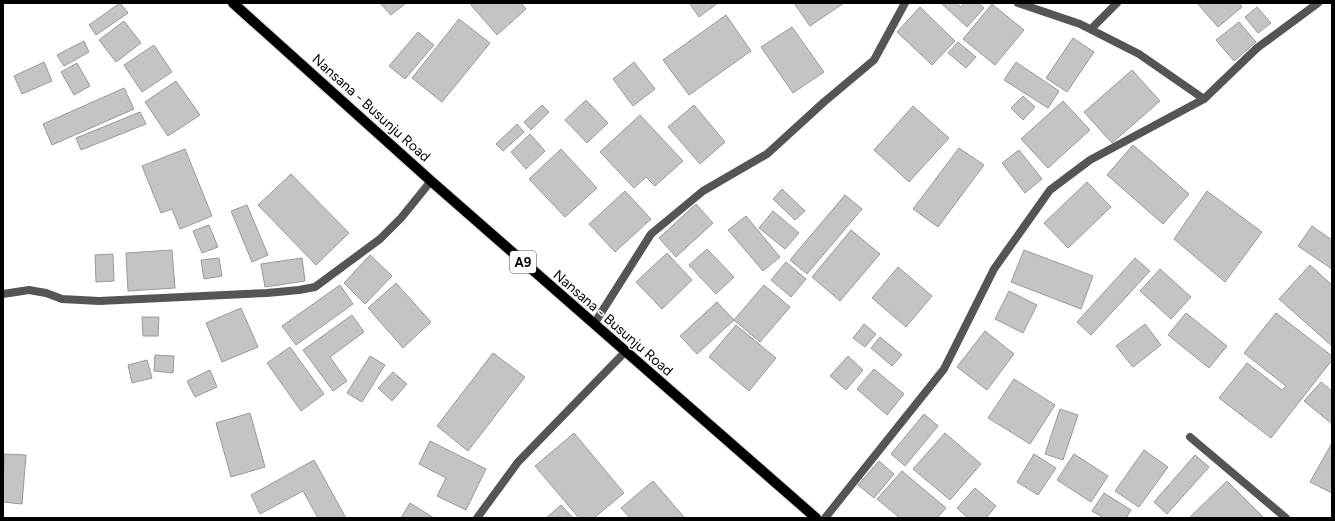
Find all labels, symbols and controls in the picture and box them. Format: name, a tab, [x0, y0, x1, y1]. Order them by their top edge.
street label: Nansana - Busunju Road	[308, 51, 434, 165]
road number: A9	[510, 251, 536, 273]
street label: Nansana - Busunju Road	[550, 266, 676, 380]

